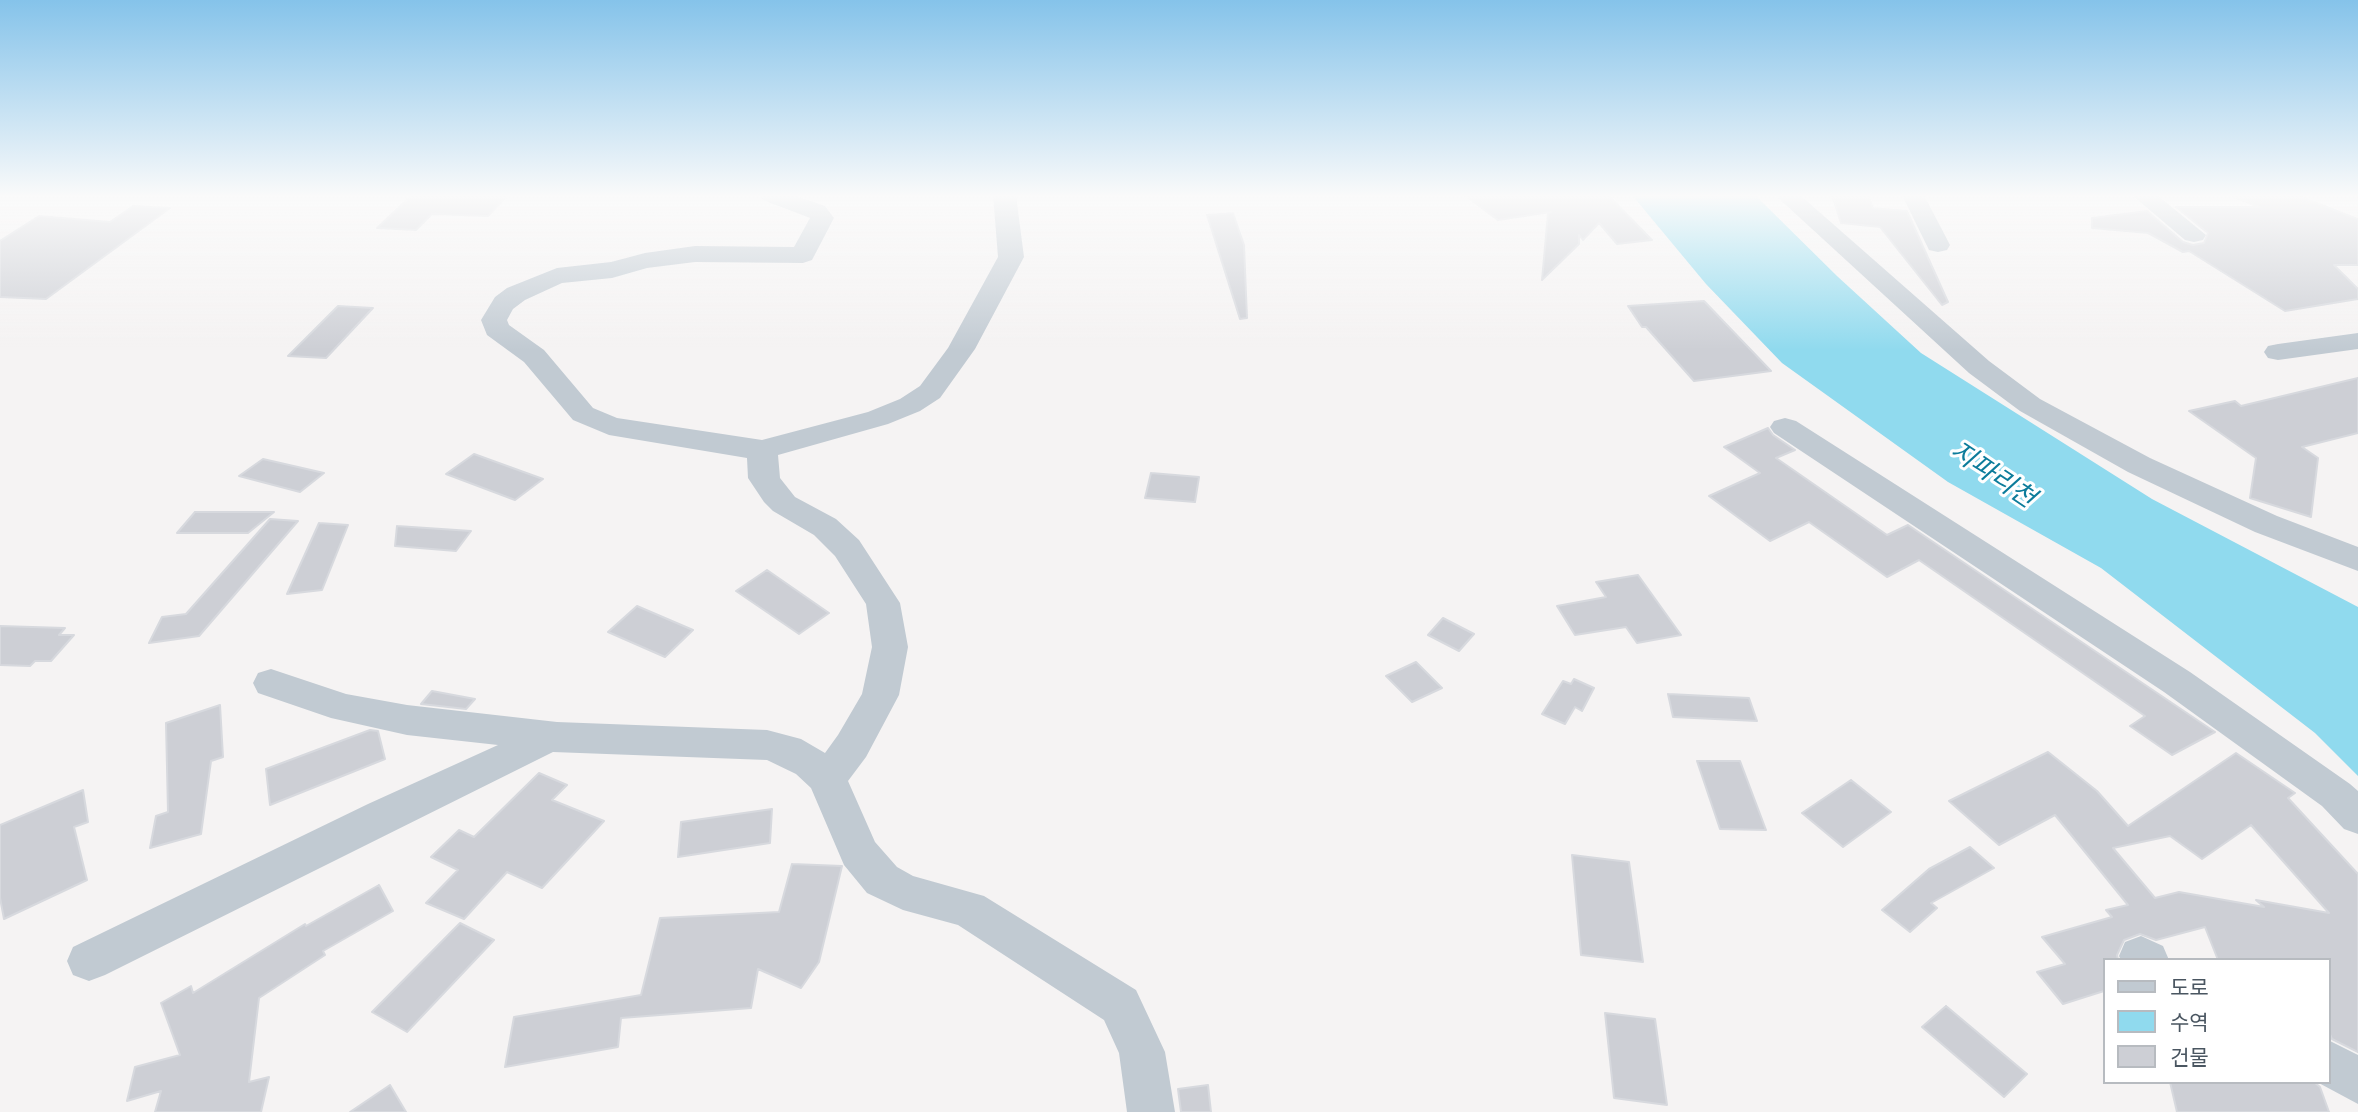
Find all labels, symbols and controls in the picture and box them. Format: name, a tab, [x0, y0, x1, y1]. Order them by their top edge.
water label: 지파리천	[1943, 437, 2039, 517]
legend	[2102, 958, 2330, 1084]
text: 도로	[2170, 976, 2209, 1003]
text: 수역	[2170, 1011, 2209, 1038]
text: 건물	[2170, 1046, 2209, 1073]

